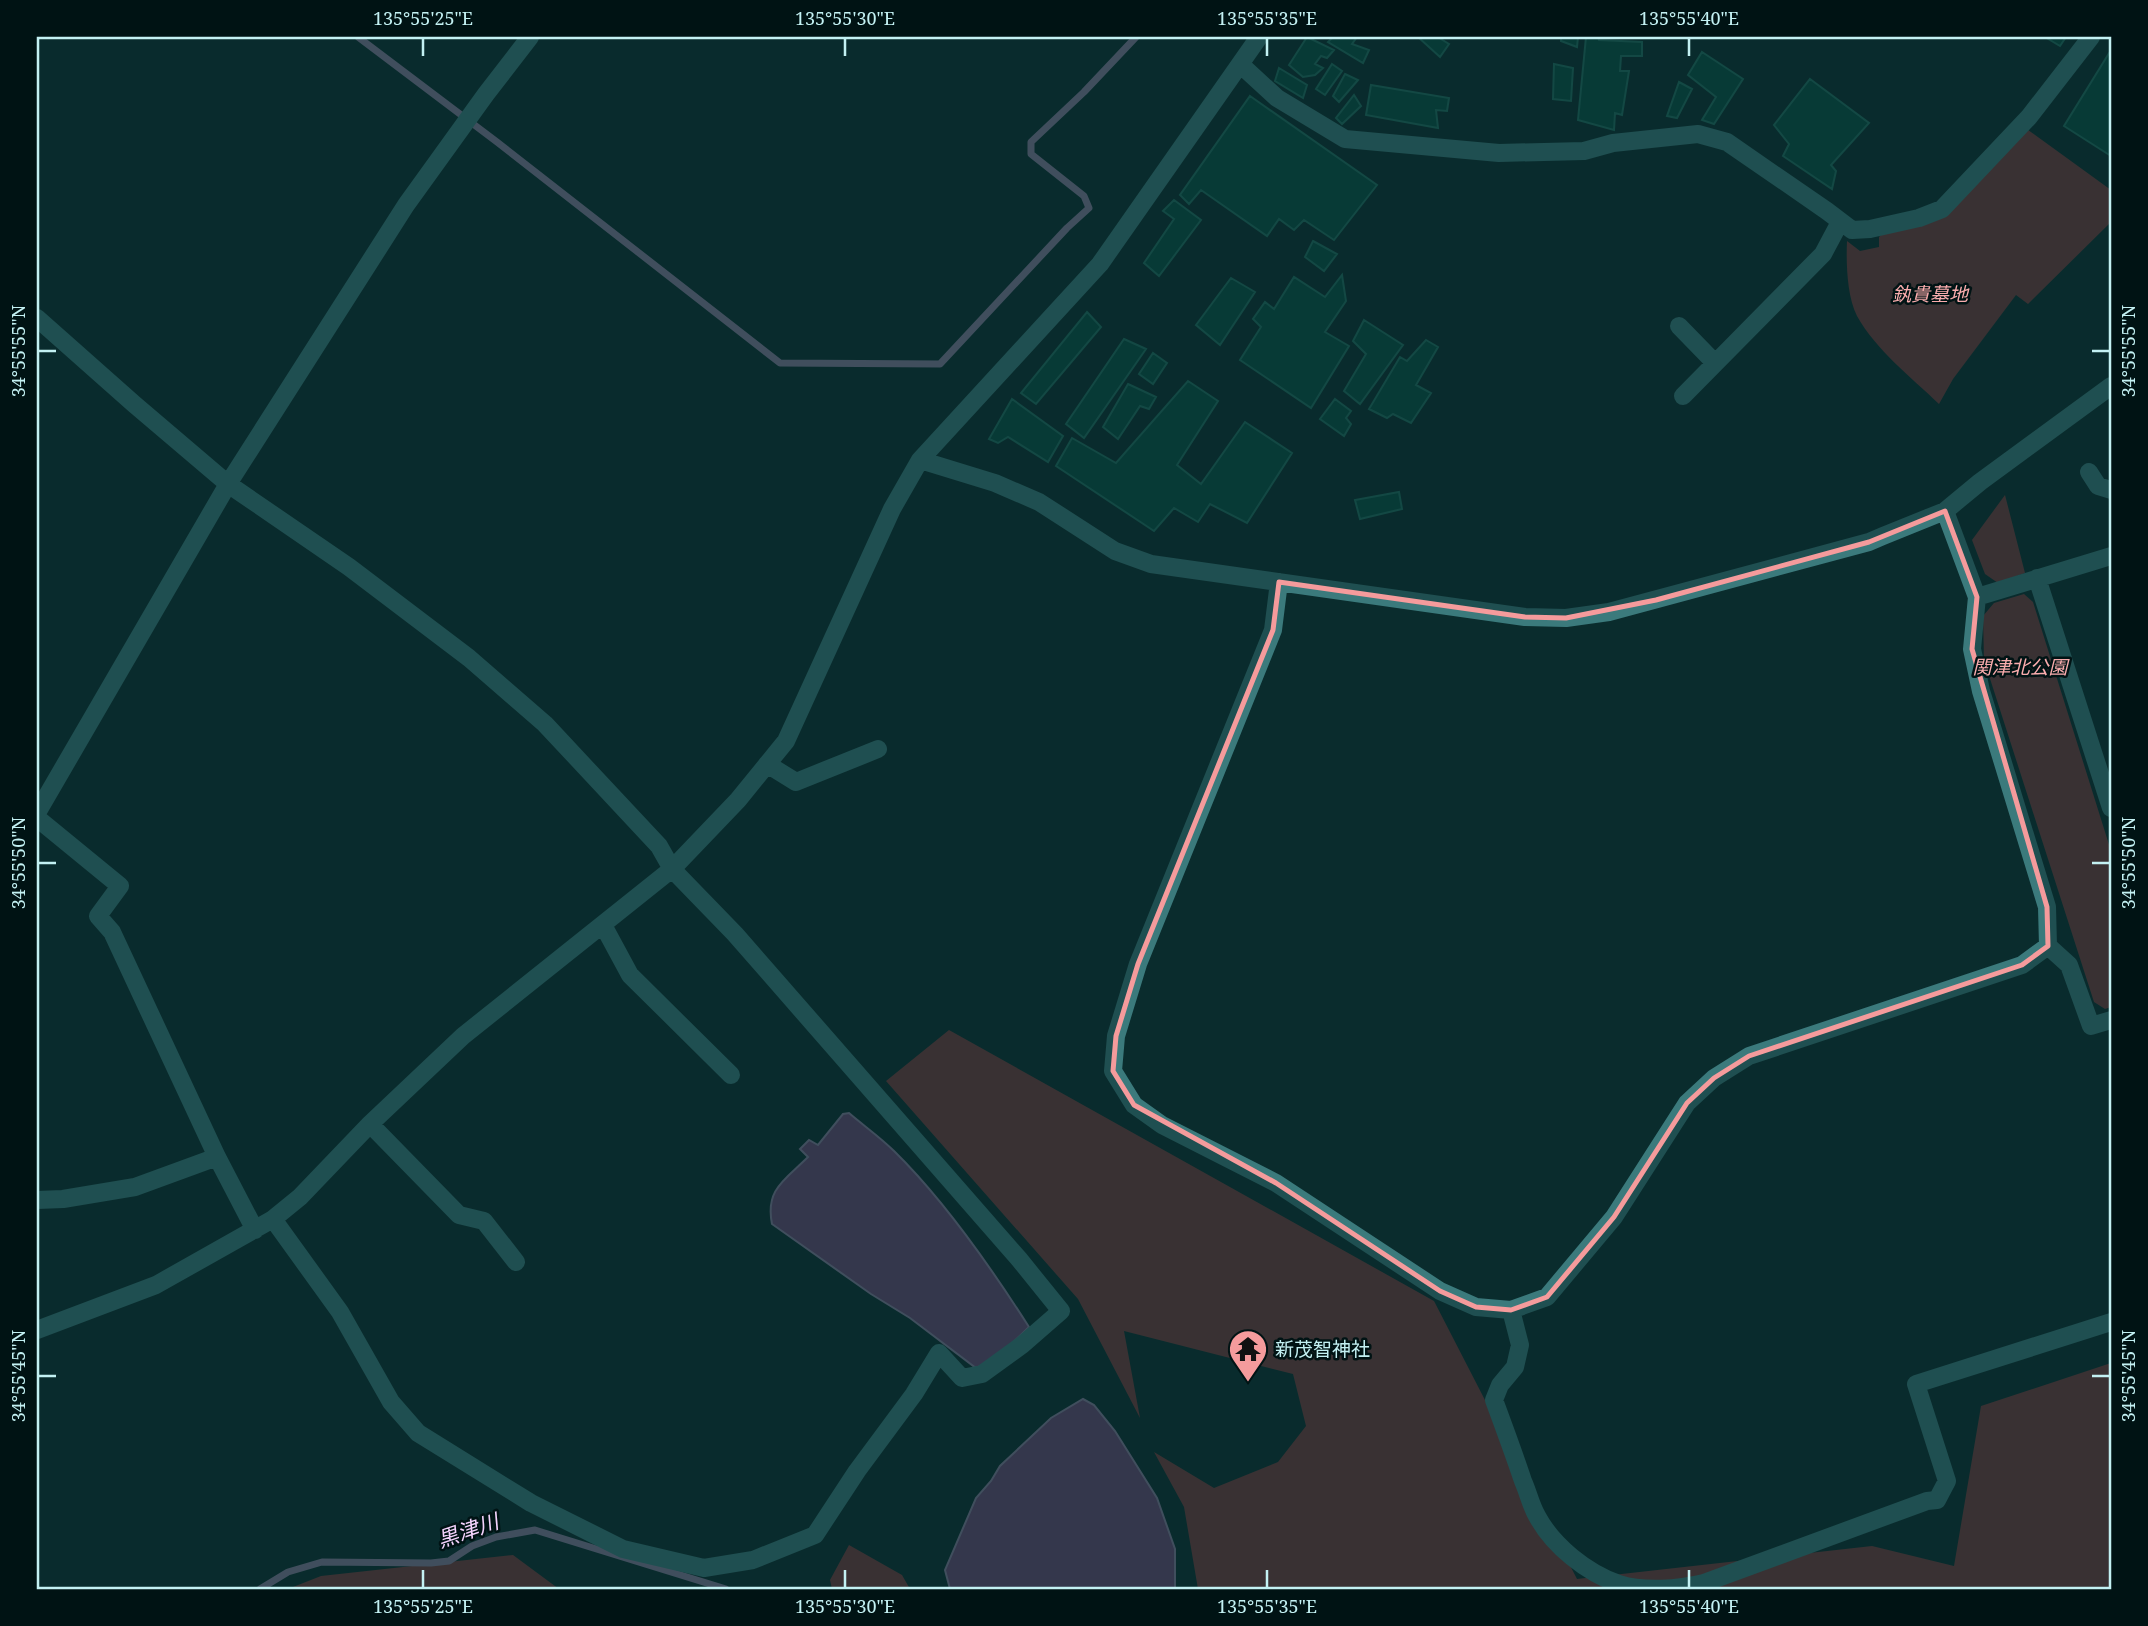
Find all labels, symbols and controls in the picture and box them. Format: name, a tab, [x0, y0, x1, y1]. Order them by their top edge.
text: 135°55'25"E	[373, 6, 473, 30]
text: 135°55'30"E	[795, 6, 895, 30]
text: 135°55'35"E	[1217, 6, 1317, 30]
text: 135°55'40"E	[1639, 6, 1739, 30]
park label: 釻貴墓地	[1892, 281, 1970, 307]
text: 34°55'55"N	[6, 304, 30, 397]
text: 34°55'55"N	[2116, 304, 2140, 397]
park label: 関津北公園	[1972, 654, 2070, 680]
text: 34°55'50"N	[6, 816, 30, 909]
text: 34°55'50"N	[2116, 816, 2140, 909]
temple icon: 新茂智神社	[1227, 1328, 1269, 1383]
text: 34°55'45"N	[6, 1329, 30, 1422]
text: 34°55'45"N	[2116, 1329, 2140, 1422]
place label: 新茂智神社	[1275, 1336, 1370, 1362]
water label: 黒津川	[433, 1506, 504, 1554]
text: 135°55'25"E	[373, 1594, 473, 1618]
text: 135°55'30"E	[795, 1594, 895, 1618]
text: 135°55'35"E	[1217, 1594, 1317, 1618]
text: 135°55'40"E	[1639, 1594, 1739, 1618]

